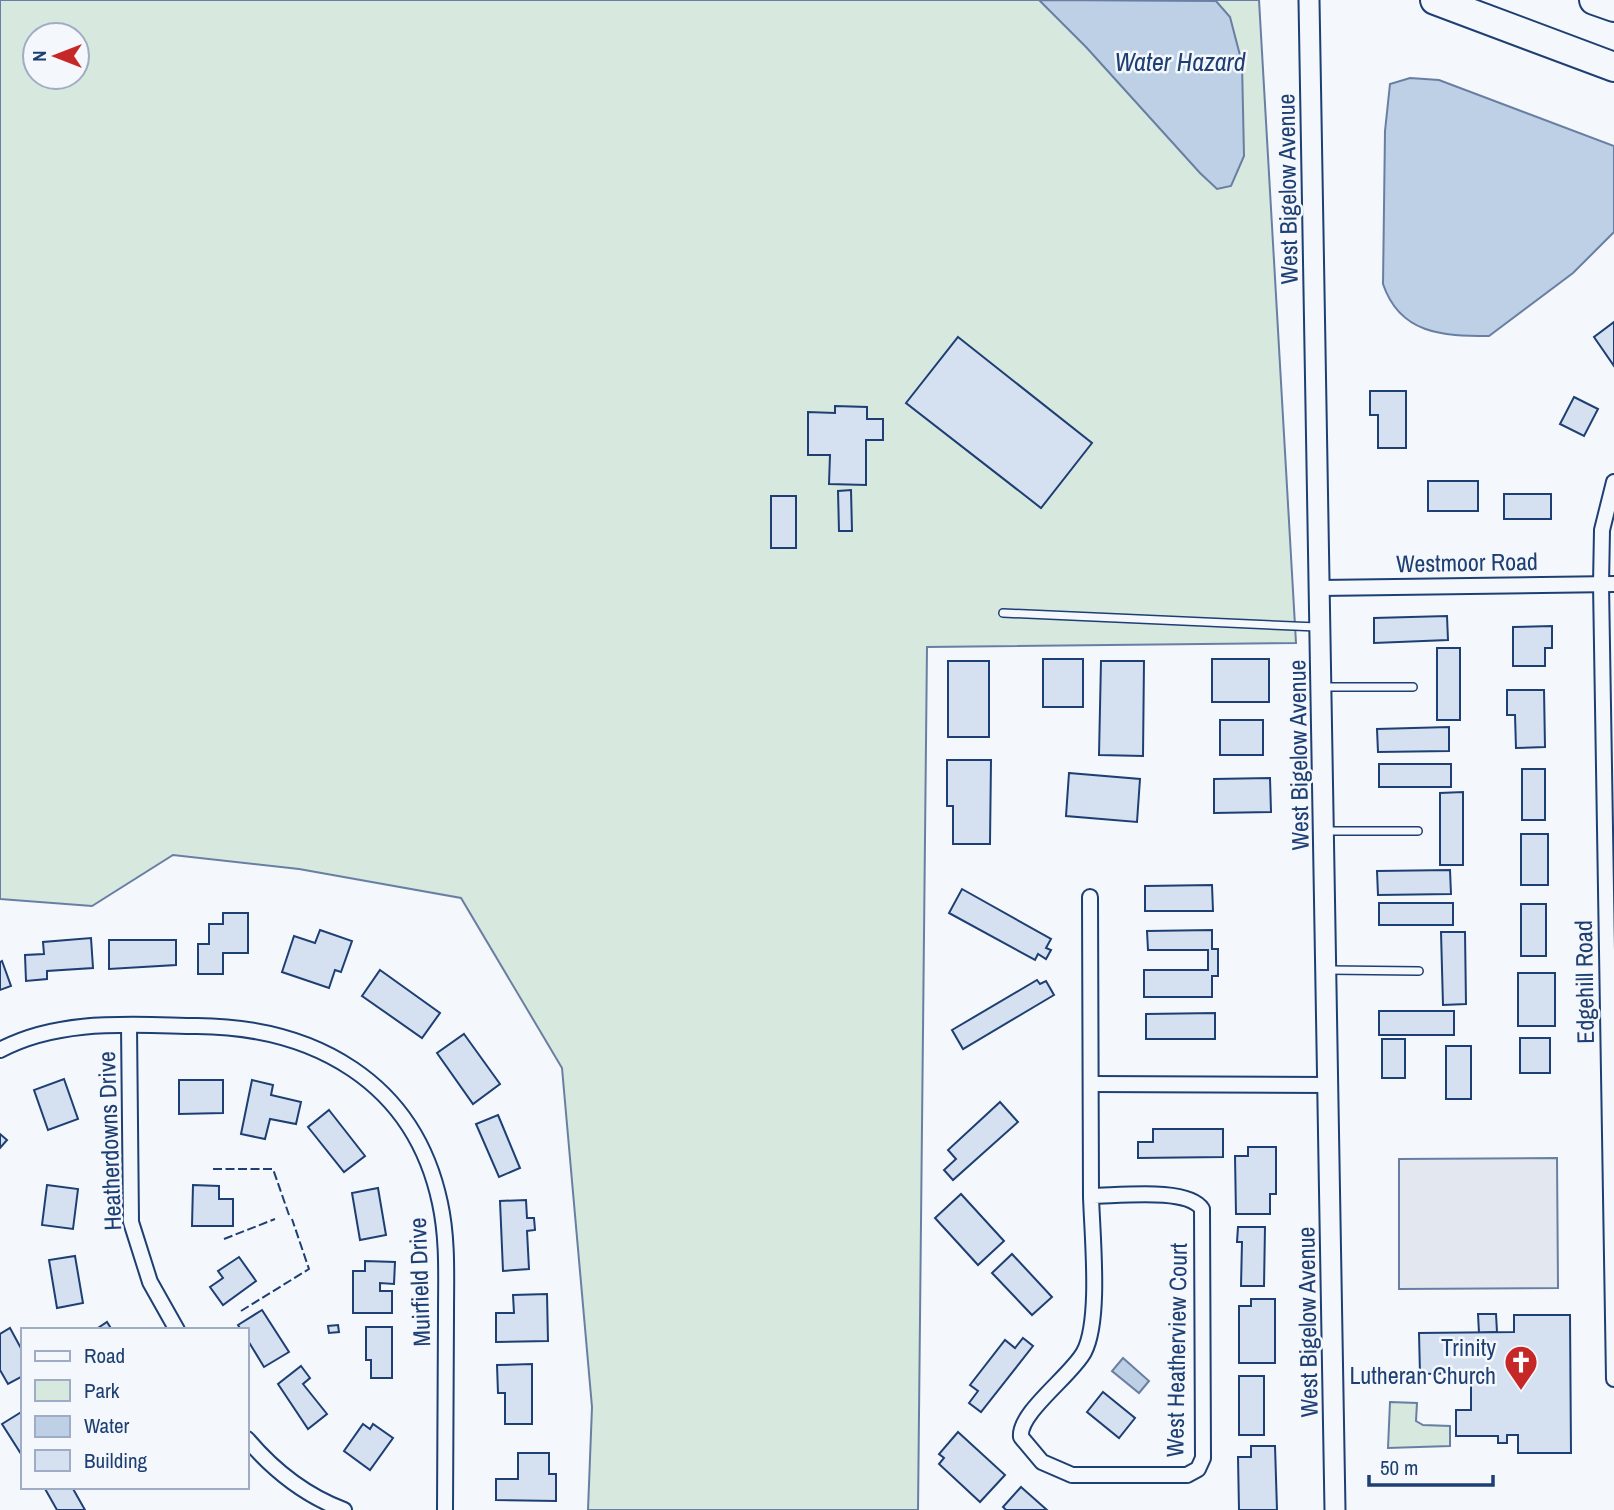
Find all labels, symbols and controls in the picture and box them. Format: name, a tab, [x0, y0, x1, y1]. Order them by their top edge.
north arrow	[21, 21, 91, 91]
water label: Water Hazard	[1114, 44, 1246, 79]
text: N	[26, 50, 52, 62]
street label: West Bigelow Avenue	[1269, 93, 1305, 285]
street label: Westmoor Road	[1396, 545, 1538, 579]
street label: West Bigelow Avenue	[1280, 659, 1316, 851]
street label: Edgehill Road	[1567, 920, 1601, 1044]
street label: Heatherdowns Drive	[90, 1051, 128, 1231]
street label: Muirfield Drive	[401, 1217, 437, 1347]
street label: West Bigelow Avenue	[1289, 1226, 1325, 1418]
street label: West Heatherview Court	[1158, 1242, 1194, 1457]
legend	[21, 1328, 248, 1489]
place label: Trinity Lutheran Church	[1349, 1331, 1496, 1391]
text: Road	[84, 1341, 125, 1370]
church icon: Trinity Lutheran Church	[1502, 1343, 1540, 1392]
text: Park	[84, 1376, 120, 1405]
text: Water	[84, 1411, 130, 1440]
scale bar	[1369, 1444, 1493, 1488]
text: Building	[84, 1446, 148, 1475]
text: 50 m	[1380, 1453, 1418, 1482]

